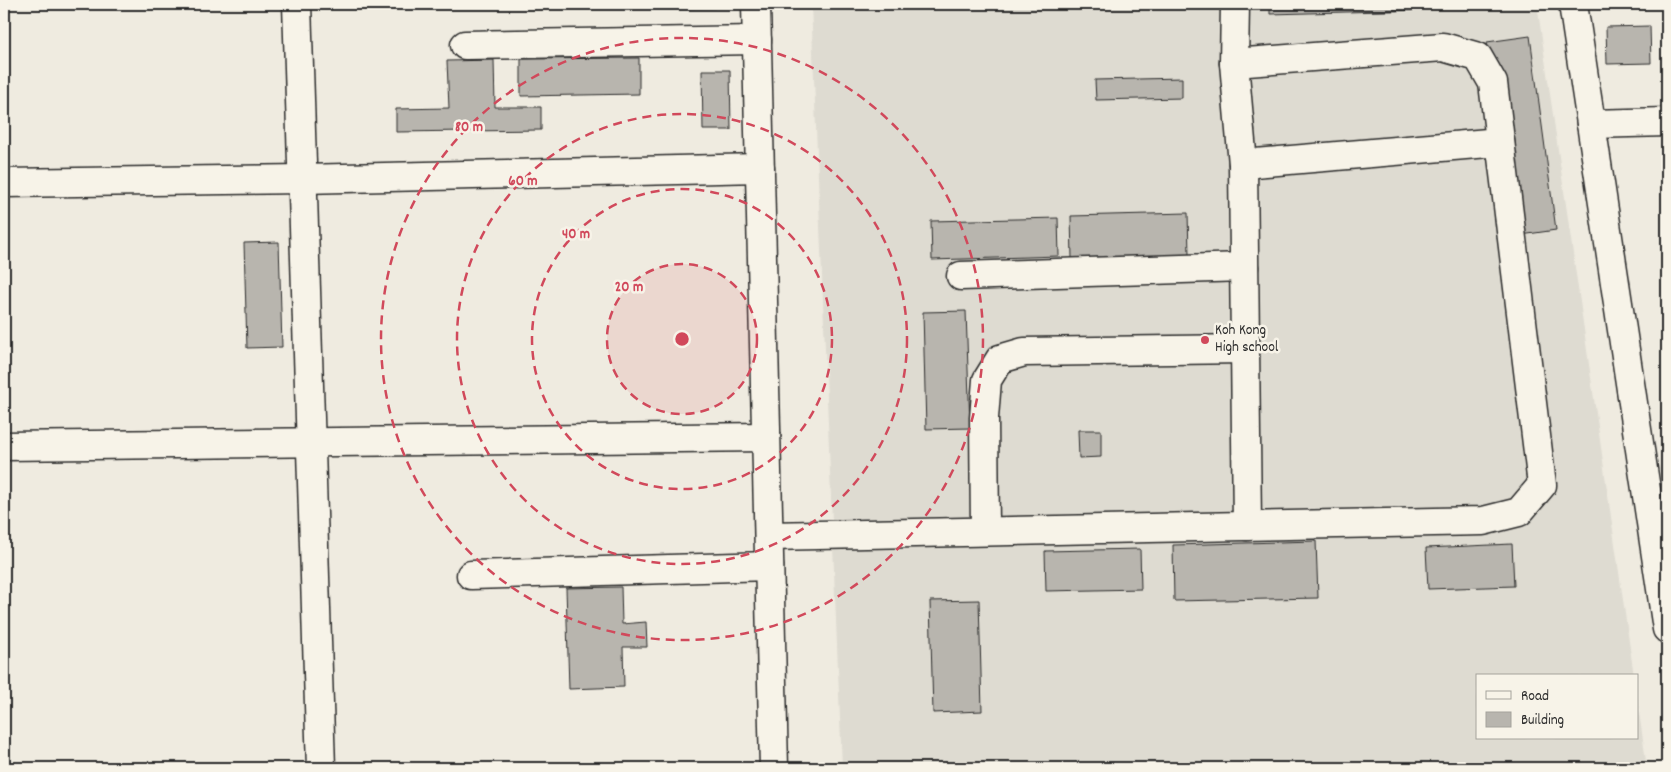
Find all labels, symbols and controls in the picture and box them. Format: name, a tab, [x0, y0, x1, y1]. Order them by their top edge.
text: 80 m	[455, 117, 483, 139]
text: 60 m	[508, 171, 538, 193]
text: 40 m	[562, 224, 590, 246]
text: 20 m	[615, 277, 643, 299]
place label: Koh Kong High school	[1215, 320, 1279, 359]
centre of rings	[673, 330, 691, 348]
marker: Koh Kong High school	[1199, 334, 1211, 346]
legend	[1476, 674, 1638, 740]
text: Road	[1521, 686, 1549, 708]
text: Building	[1521, 710, 1564, 732]

